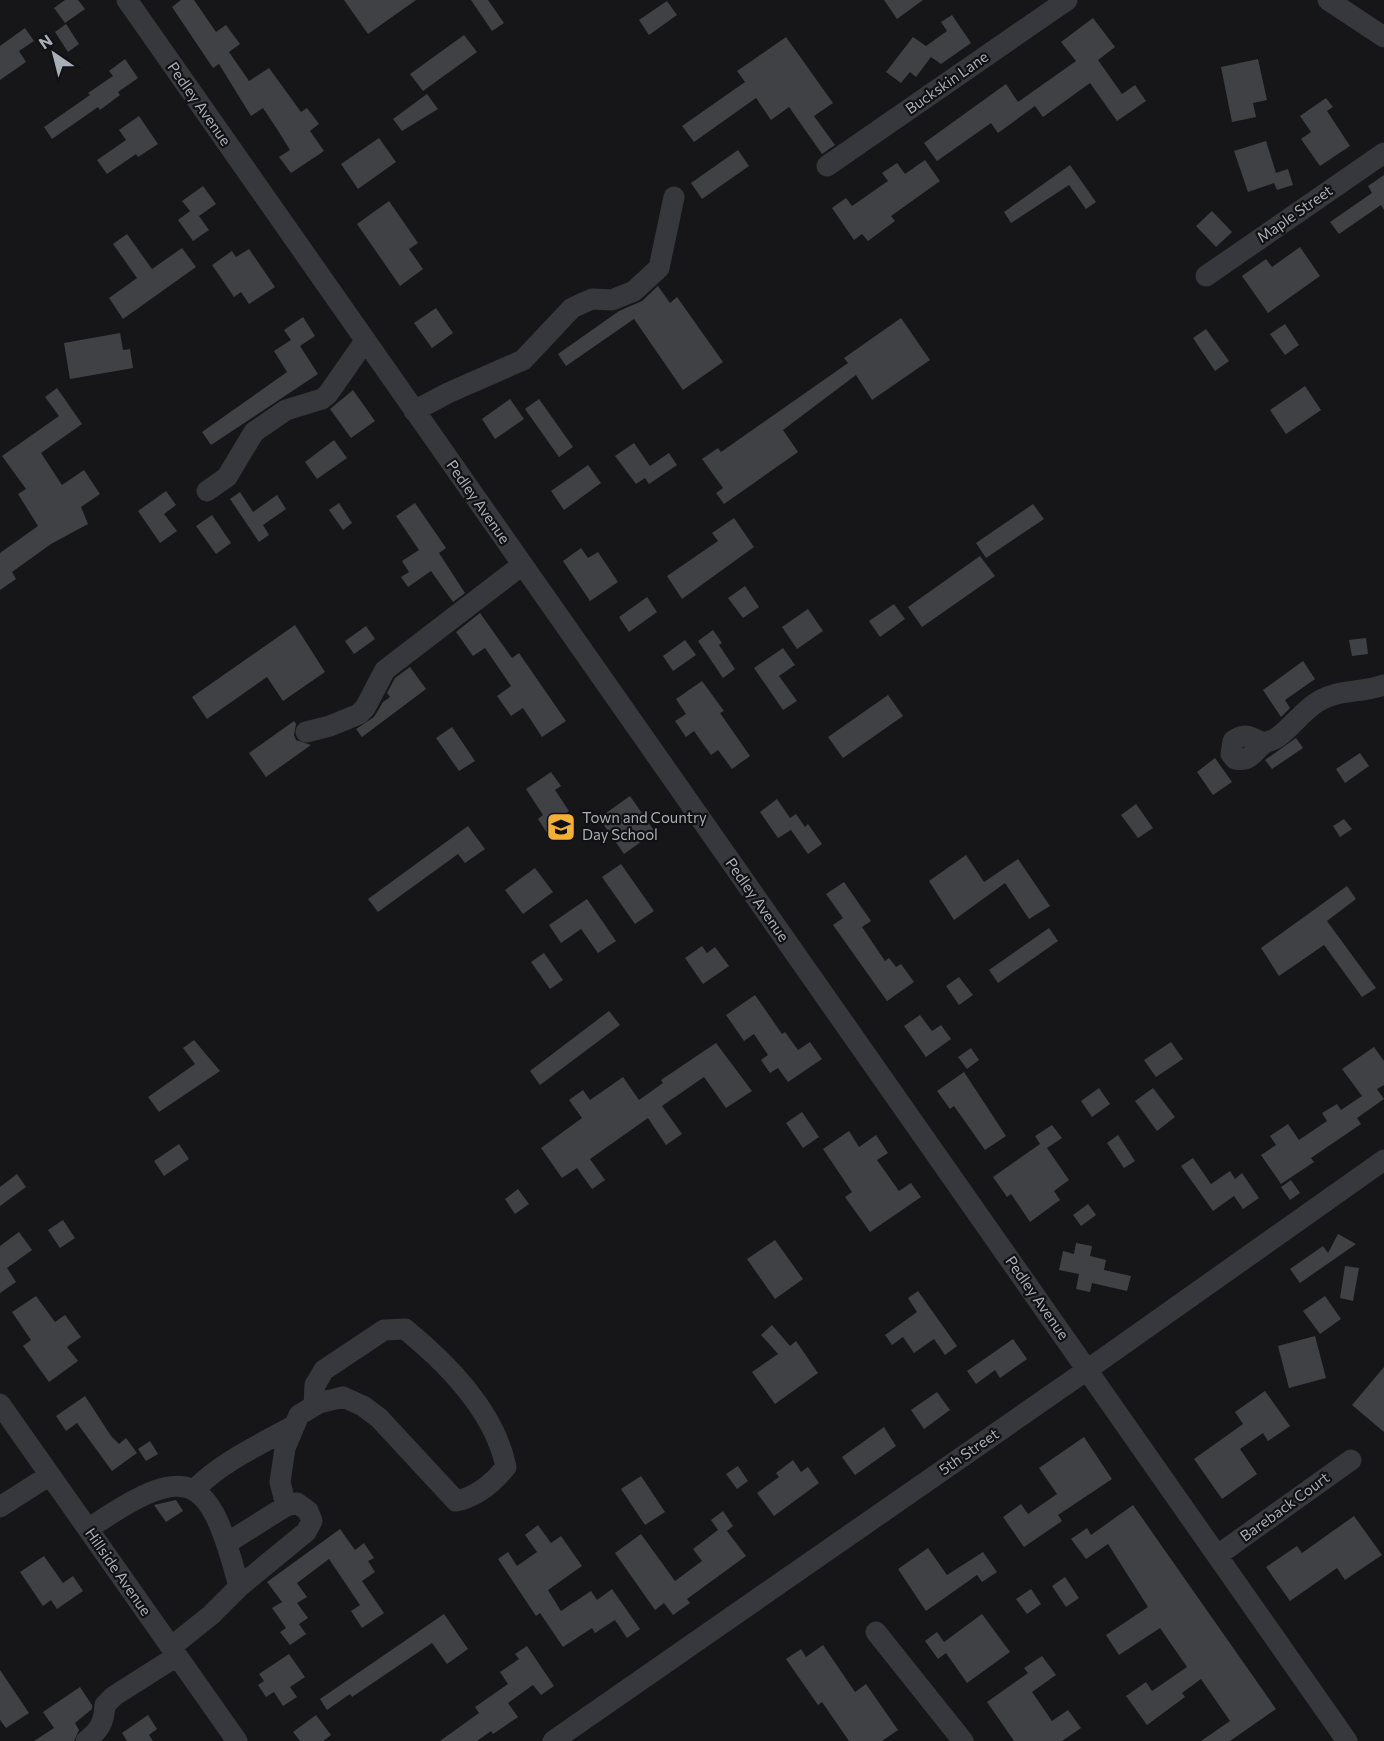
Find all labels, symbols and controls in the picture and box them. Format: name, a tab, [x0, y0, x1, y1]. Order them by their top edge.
north arrow	[24, 24, 84, 84]
text: N	[35, 30, 55, 53]
street label: Buckskin Lane	[902, 47, 991, 117]
street label: Pedley Avenue	[164, 58, 235, 149]
street label: Maple Street	[1253, 181, 1336, 246]
street label: Pedley Avenue	[443, 456, 514, 547]
place label: Town and Country Day School	[582, 808, 707, 843]
school or university icon: Town and Country Day School	[545, 811, 577, 843]
street label: Pedley Avenue	[722, 854, 793, 945]
street label: Pedley Avenue	[1002, 1252, 1073, 1343]
street label: 5th Street	[935, 1424, 1002, 1478]
street label: Bareback Court	[1236, 1468, 1333, 1545]
street label: Hillside Avenue	[82, 1524, 156, 1619]

